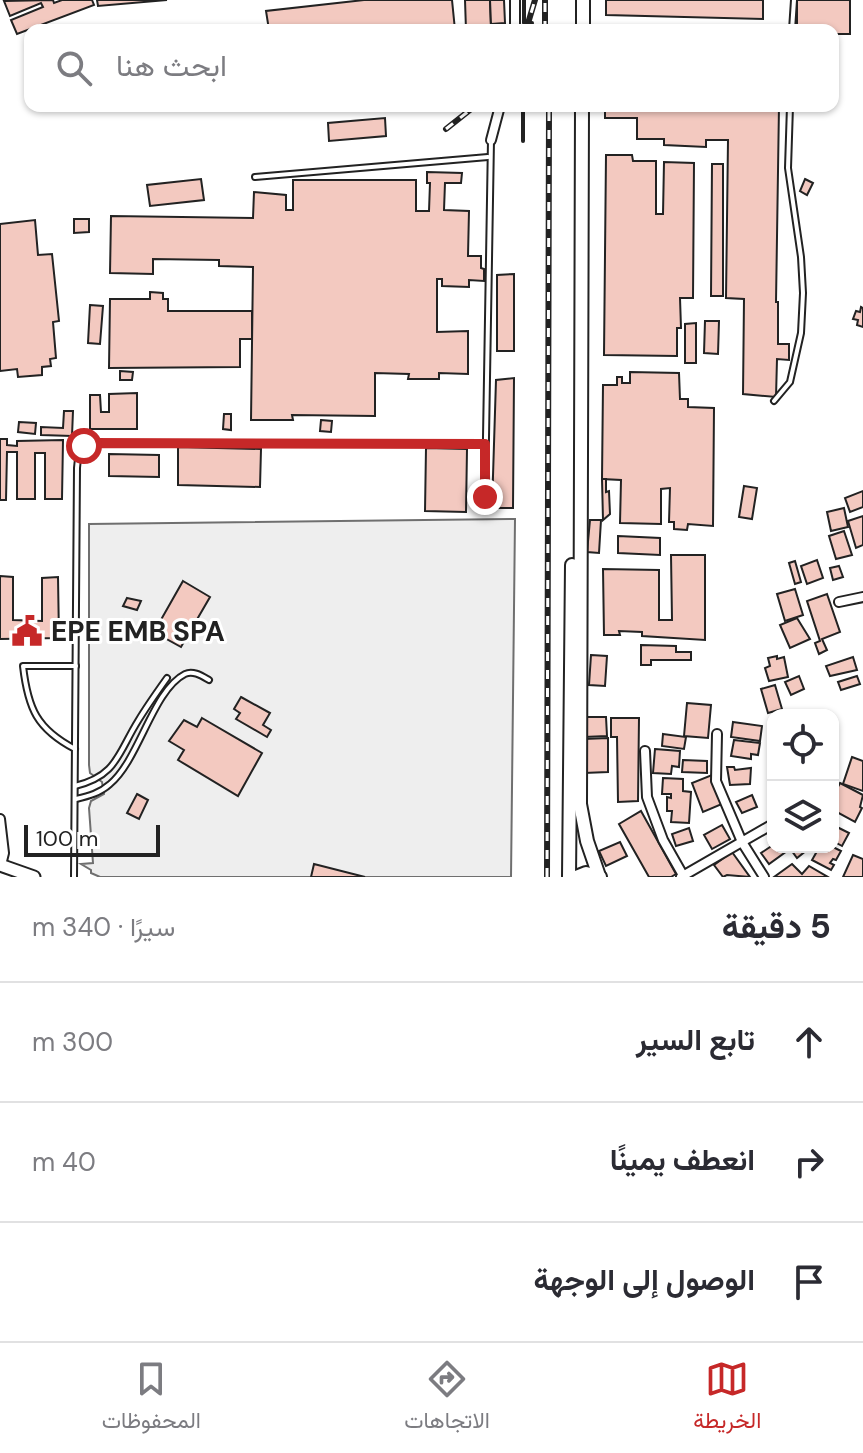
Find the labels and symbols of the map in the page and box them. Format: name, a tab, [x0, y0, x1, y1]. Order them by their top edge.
route start	[66, 428, 102, 464]
route end	[467, 479, 503, 515]
place label: EPE EMB SPA	[51, 613, 225, 650]
public building icon: EPE EMB SPA	[10, 614, 44, 648]
scale bar	[24, 821, 160, 857]

